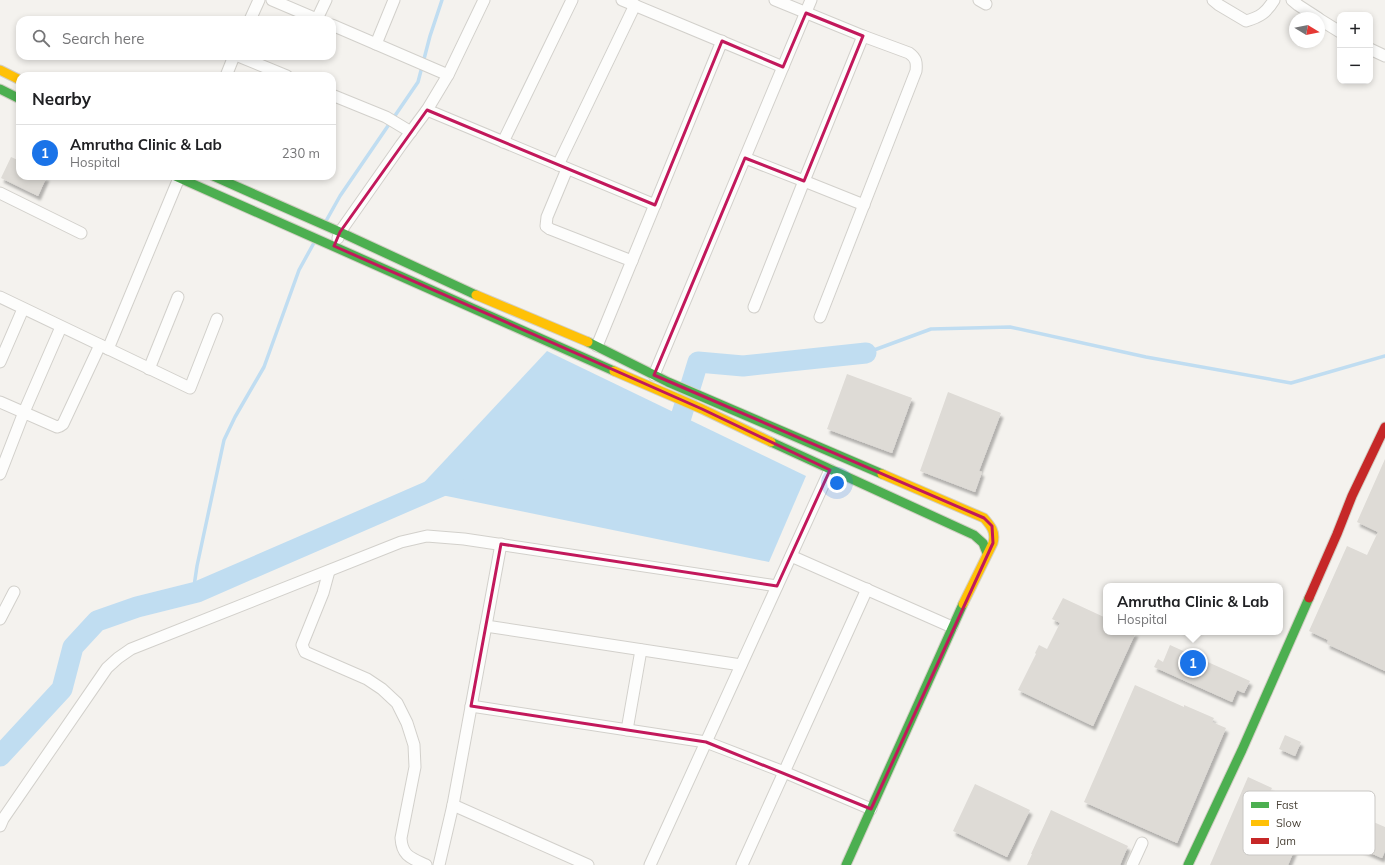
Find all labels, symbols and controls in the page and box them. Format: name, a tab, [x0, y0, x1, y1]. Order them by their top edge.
north arrow	[1289, 12, 1325, 48]
map controls	[1337, 12, 1373, 84]
button: +	[1337, 12, 1373, 48]
search box	[16, 16, 336, 60]
icon: search	[30, 27, 52, 49]
text: Search here	[62, 29, 144, 48]
button: −	[1337, 48, 1373, 84]
text: Nearby	[32, 88, 91, 109]
text: Amrutha Clinic & Lab	[70, 135, 222, 154]
text: 1	[41, 145, 49, 161]
text: 230 m	[282, 145, 320, 161]
text: Hospital	[70, 154, 120, 170]
your location	[827, 473, 847, 493]
popup	[1103, 583, 1283, 635]
text: Amrutha Clinic & Lab	[1117, 592, 1269, 611]
text: Hospital	[1117, 611, 1167, 627]
pin: 1	[1180, 648, 1206, 678]
legend	[1243, 791, 1375, 855]
text: Fast	[1276, 798, 1298, 812]
text: Slow	[1276, 816, 1302, 830]
text: Jam	[1276, 834, 1296, 848]

